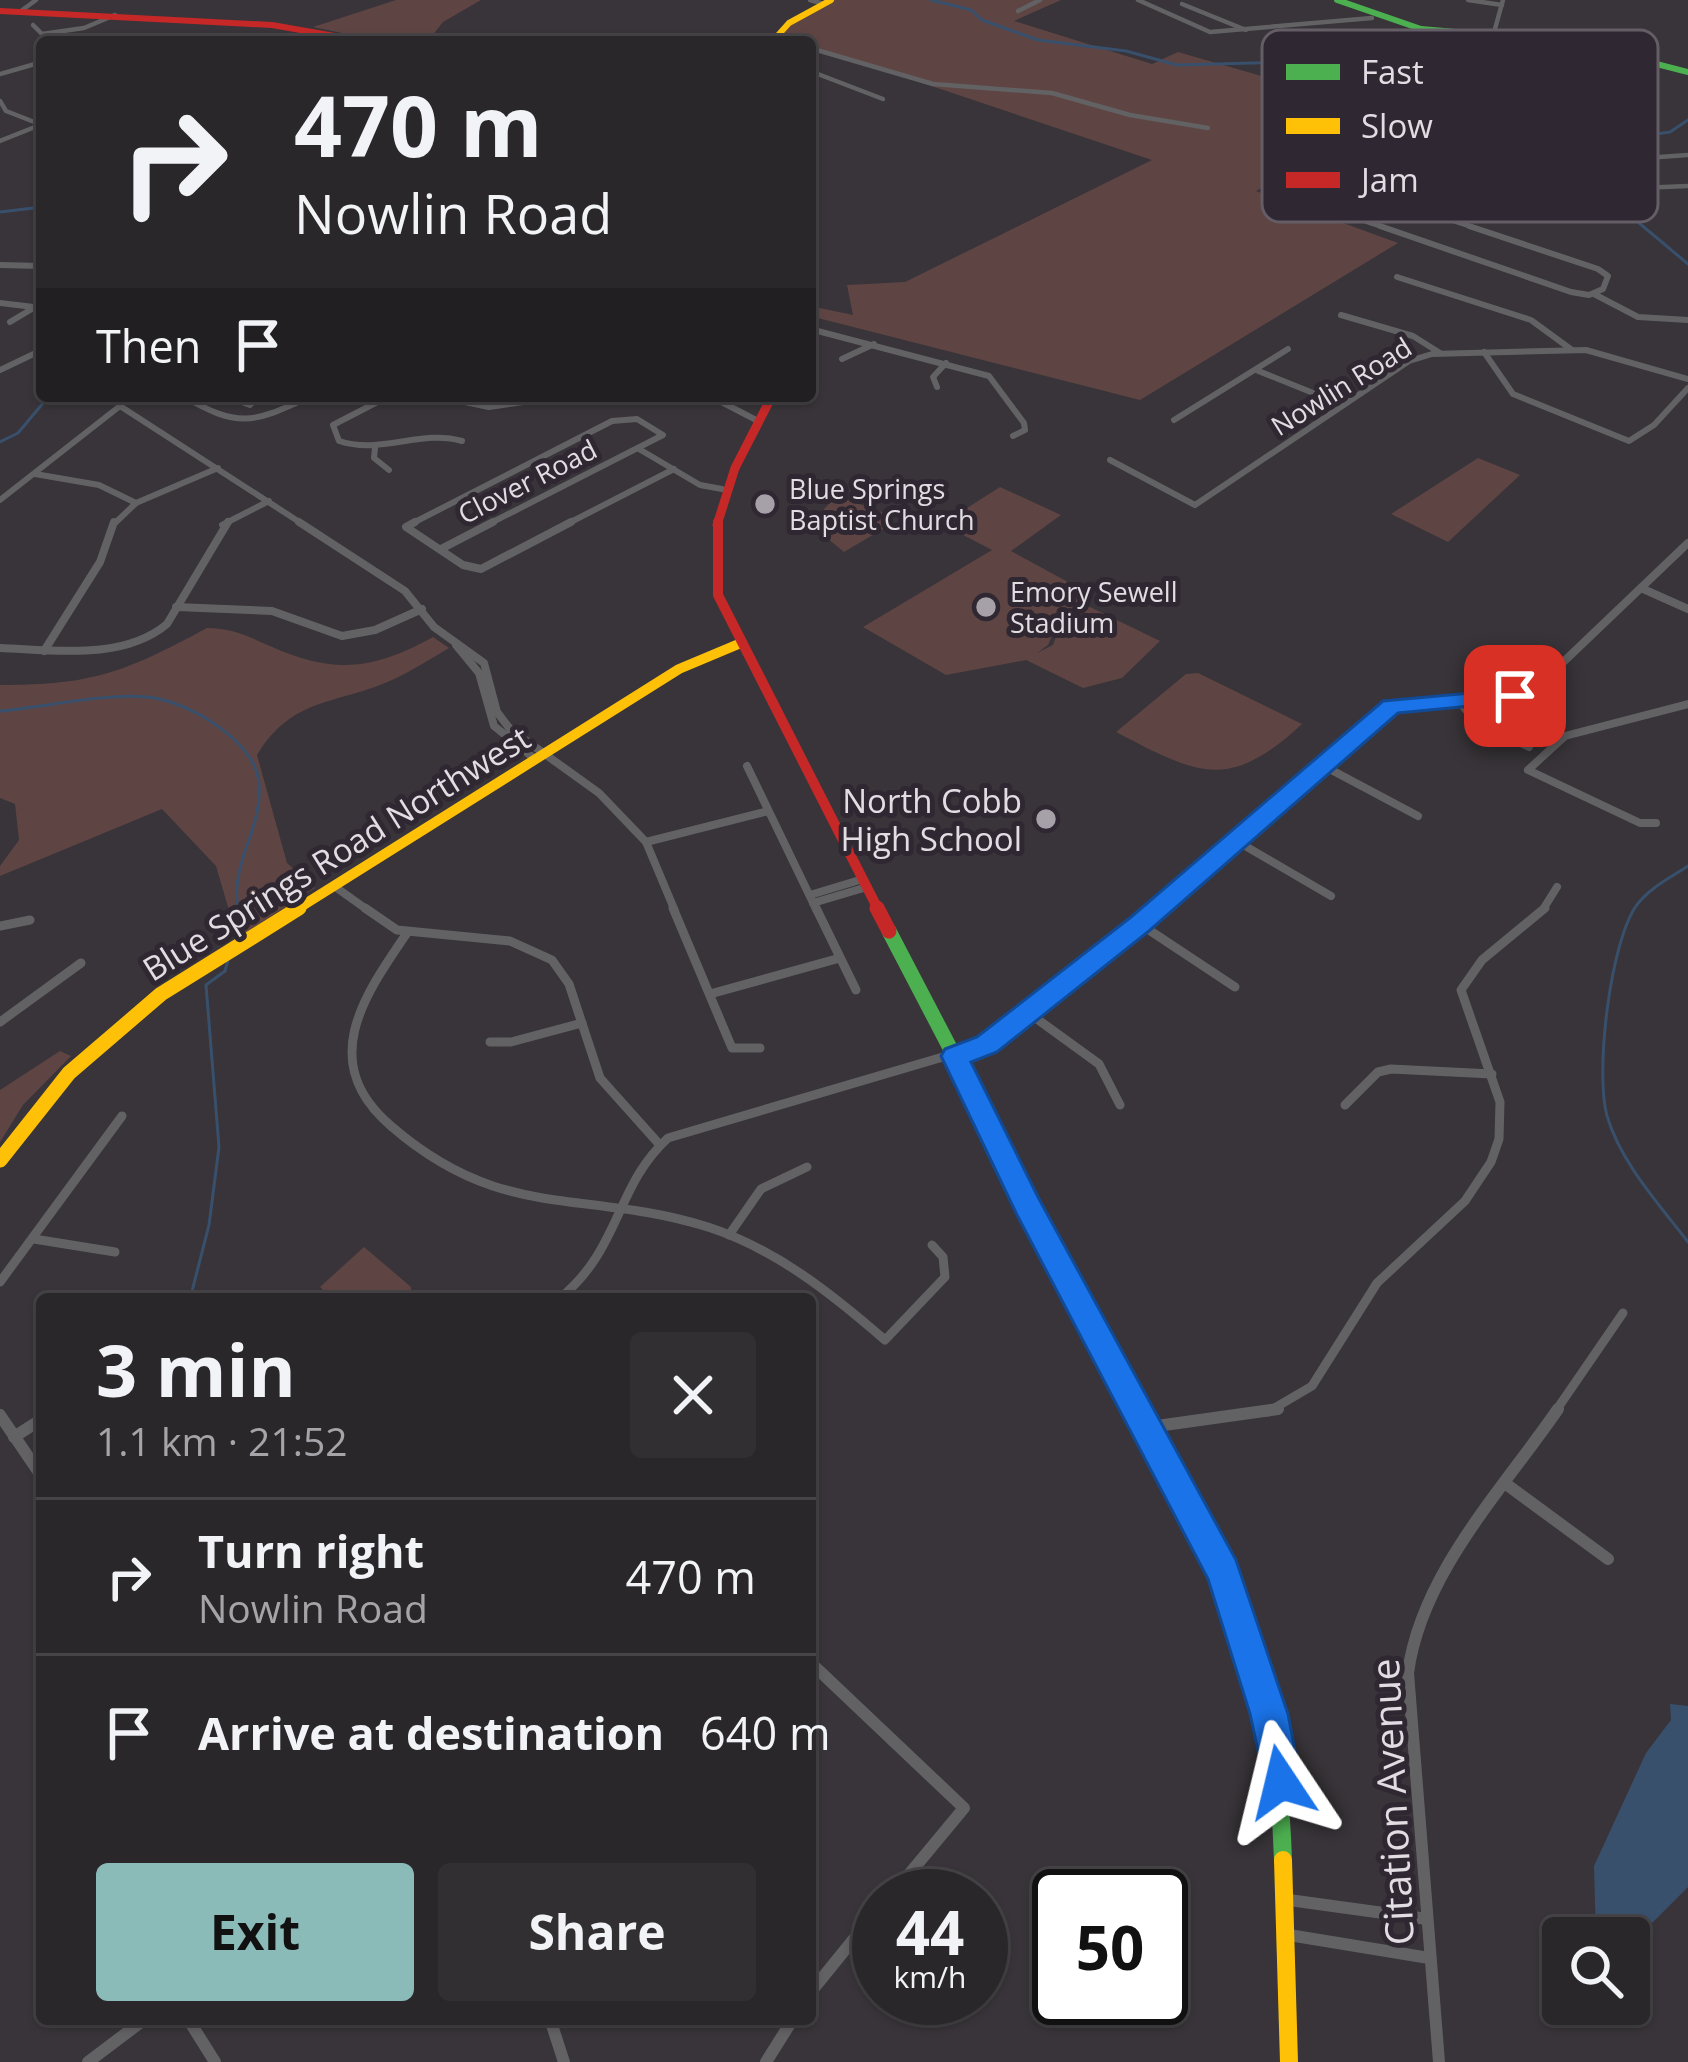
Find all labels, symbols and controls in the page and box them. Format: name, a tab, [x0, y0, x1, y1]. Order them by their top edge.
legend	[1262, 30, 1658, 222]
text: Fast	[1361, 49, 1424, 94]
text: 470 m	[294, 67, 542, 182]
icon: right	[96, 84, 252, 240]
text: Slow	[1361, 103, 1433, 148]
text: Jam	[1358, 157, 1419, 202]
text: Nowlin Road	[294, 176, 612, 250]
icon: arrive	[225, 312, 291, 378]
text: Then	[96, 315, 201, 376]
street label: Nowlin Road	[1264, 328, 1418, 444]
street label: Clover Road	[451, 430, 603, 532]
place label: Blue Springs Baptist Church	[789, 470, 975, 538]
marker: Blue Springs Baptist Church	[752, 491, 778, 517]
place label: Emory Sewell Stadium	[1010, 573, 1178, 641]
marker: Emory Sewell Stadium	[973, 594, 999, 620]
pin	[1464, 645, 1566, 747]
icon: arrive	[1482, 663, 1548, 729]
street label: Blue Springs Road Northwest	[134, 715, 538, 991]
place label: North Cobb High School	[840, 778, 1022, 861]
marker: North Cobb High School	[1033, 806, 1059, 832]
text: 3 min	[96, 1320, 296, 1418]
button: close	[630, 1332, 756, 1458]
text: 1.1 km · 21:52	[96, 1414, 348, 1467]
text: Turn right	[198, 1520, 424, 1581]
icon: right	[96, 1544, 162, 1610]
text: 470 m	[625, 1546, 756, 1607]
text: Nowlin Road	[198, 1581, 428, 1634]
street label: Citation Avenue	[1357, 1657, 1425, 1947]
icon: arrive	[96, 1700, 162, 1766]
text: Arrive at destination	[198, 1702, 664, 1763]
text: 640 m	[700, 1702, 831, 1763]
position arrow	[1218, 1719, 1344, 1845]
button: Exit	[96, 1863, 414, 2001]
button: Share	[438, 1863, 756, 2001]
speed limit sign: 50	[1032, 1869, 1188, 2025]
text: 44	[896, 1891, 964, 1973]
map controls	[1542, 1917, 1650, 2025]
button: search	[1542, 1917, 1650, 2025]
text: km/h	[894, 1956, 966, 1997]

